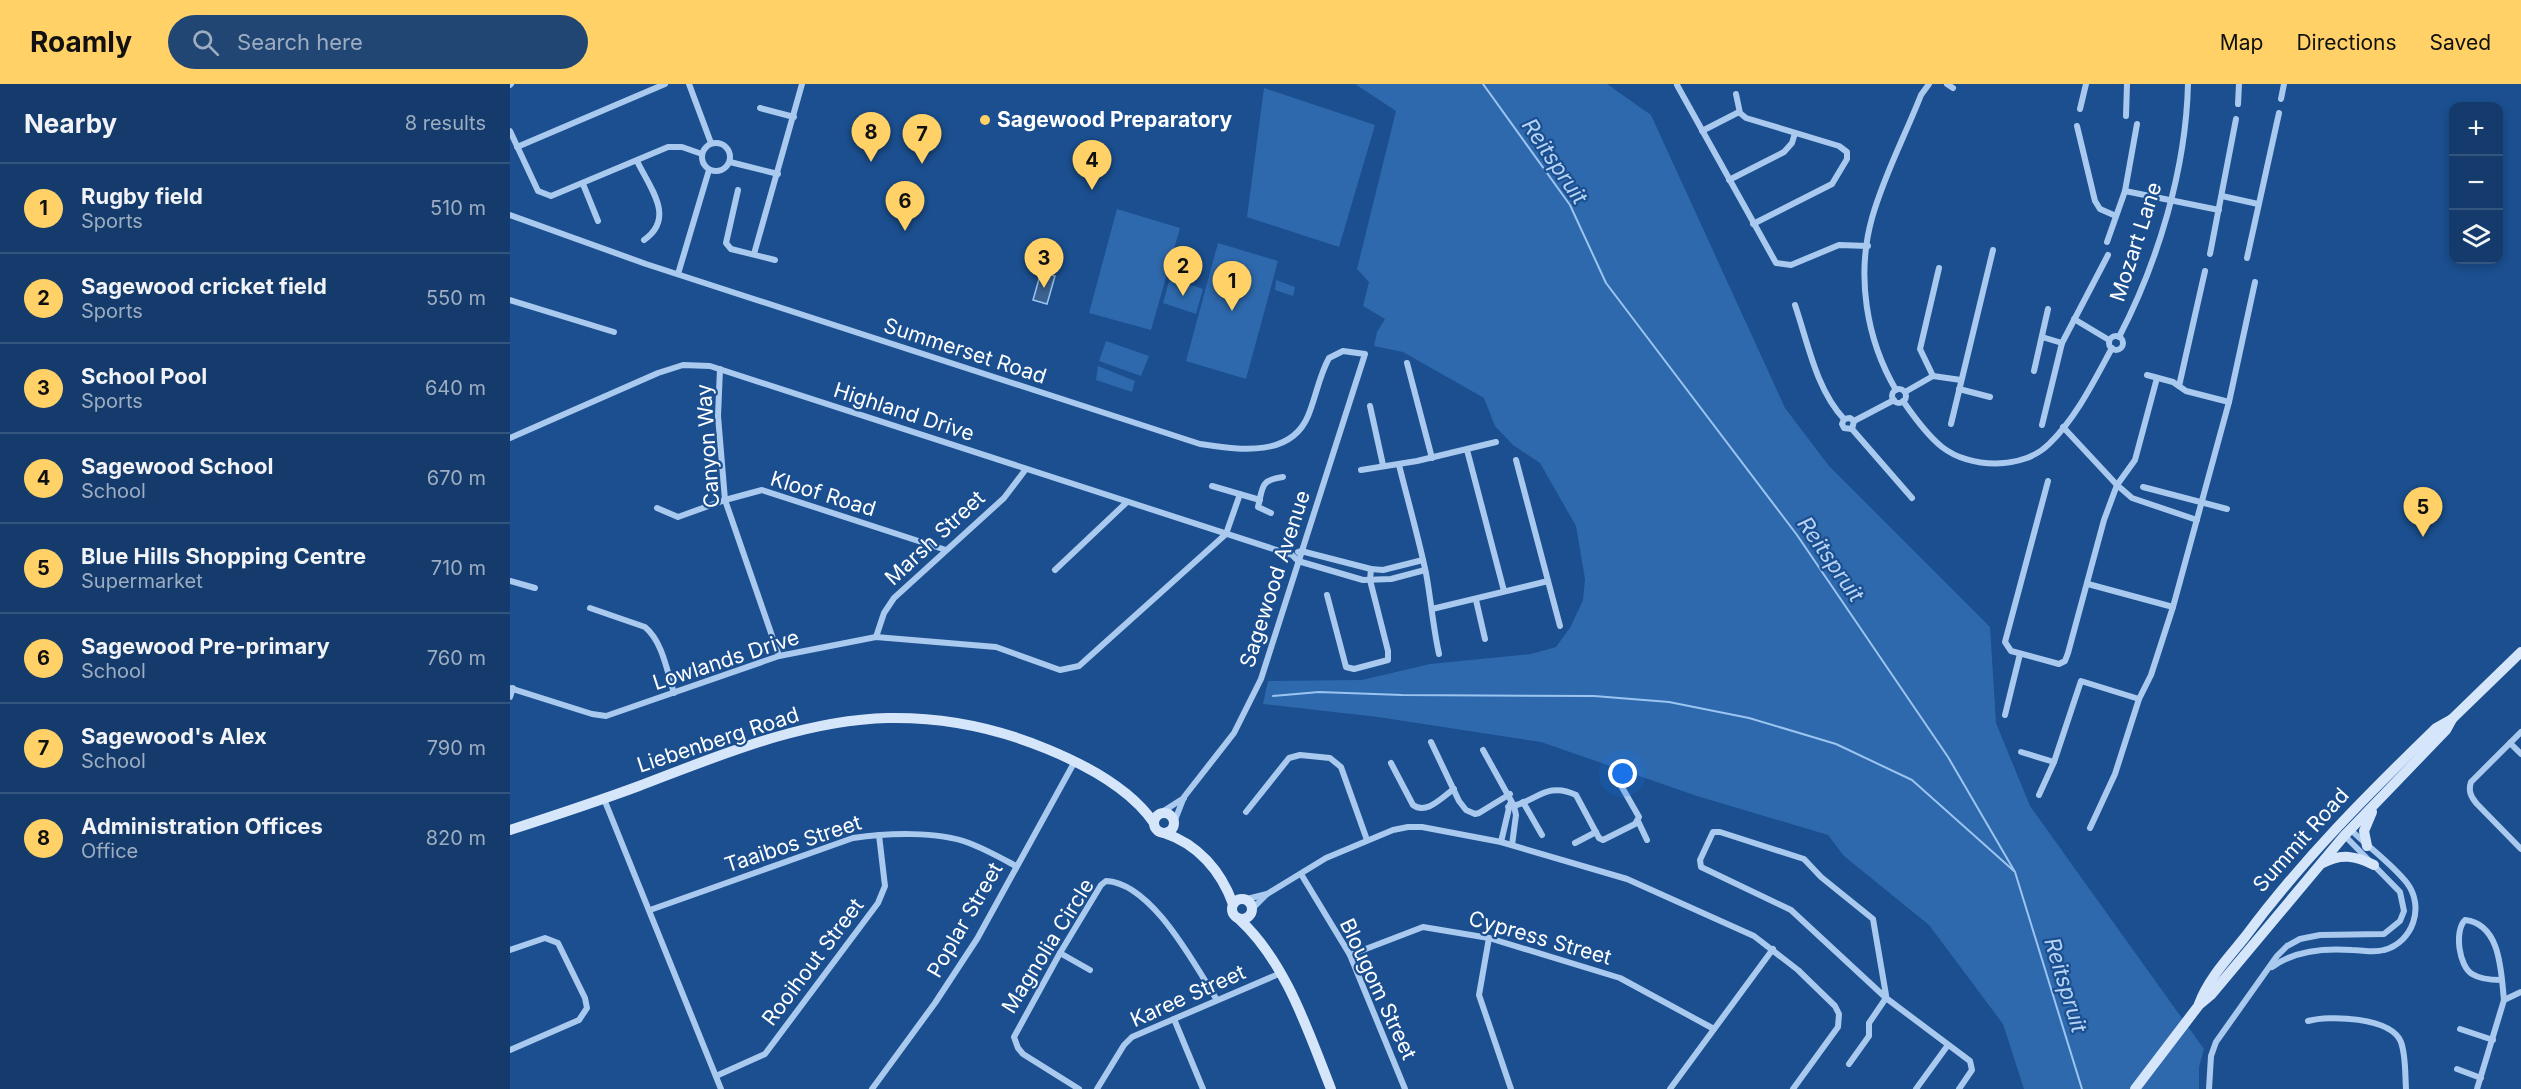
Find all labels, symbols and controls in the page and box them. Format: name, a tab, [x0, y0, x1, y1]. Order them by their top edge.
search box	[168, 15, 588, 69]
text: Roamly	[30, 25, 132, 59]
icon: search	[189, 26, 222, 59]
text: Search here	[237, 29, 363, 55]
text: Map	[2220, 30, 2263, 55]
text: Directions	[2296, 30, 2397, 55]
text: Saved	[2430, 30, 2491, 55]
map controls	[2449, 102, 2503, 264]
button: +	[2449, 102, 2503, 156]
place label: Sagewood Preparatory	[997, 107, 1232, 132]
text: Nearby	[24, 108, 117, 139]
text: 8 results	[405, 111, 486, 135]
pin: 8	[852, 112, 890, 162]
marker: Sagewood Preparatory	[978, 113, 992, 127]
water label: Reitspruit	[1517, 113, 1594, 209]
pin: 7	[902, 115, 942, 164]
pin: 4	[1072, 141, 1112, 190]
button: −	[2449, 156, 2503, 210]
street label: Mozart Lane	[2104, 179, 2167, 305]
pin: 6	[886, 182, 924, 231]
text: Rugby field	[81, 183, 203, 209]
text: 1	[39, 196, 48, 220]
text: 510 m	[430, 196, 486, 220]
text: Sports	[81, 209, 143, 233]
button: layers	[2449, 210, 2503, 264]
pin: 3	[1024, 238, 1064, 288]
pin: 2	[1164, 246, 1202, 296]
pin: 1	[1212, 262, 1252, 311]
text: Sagewood cricket field	[81, 273, 327, 299]
text: 2	[37, 286, 50, 310]
text: 550 m	[426, 286, 486, 310]
text: Sports	[81, 299, 143, 323]
street label: Summerset Road	[881, 312, 1050, 389]
text: School Pool	[81, 363, 207, 389]
text: 3	[37, 376, 50, 400]
text: 640 m	[425, 376, 486, 400]
street label: Highland Drive	[831, 377, 978, 446]
street label: Canyon Way	[691, 383, 724, 509]
text: Sports	[81, 389, 143, 413]
text: Sagewood School	[81, 453, 273, 479]
text: 4	[37, 466, 50, 490]
text: 670 m	[427, 466, 486, 490]
street label: Kloof Road	[768, 466, 879, 521]
text: School	[81, 479, 146, 503]
street label: Marsh Street	[880, 485, 990, 590]
street label: Sagewood Avenue	[1234, 487, 1315, 670]
pin: 5	[2404, 488, 2442, 537]
water label: Reitspruit	[1792, 511, 1870, 607]
text: Blue Hills Shopping Centre	[81, 543, 366, 569]
text: 5	[37, 556, 50, 580]
text: 710 m	[431, 556, 486, 580]
text: Supermarket	[81, 569, 203, 593]
street label: Lowlands Drive	[649, 624, 802, 695]
text: Sagewood Pre-primary	[81, 633, 330, 659]
text: 6	[37, 646, 50, 670]
text: 760 m	[427, 646, 486, 670]
text: School	[81, 659, 146, 683]
street label: Liebenberg Road	[634, 702, 802, 777]
text: Sagewood's Alex	[81, 723, 267, 749]
text: 7	[38, 736, 49, 760]
text: 790 m	[427, 736, 486, 760]
text: School	[81, 749, 146, 773]
your location	[1608, 759, 1637, 788]
street label: Summit Road	[2247, 783, 2354, 897]
street label: Taaibos Street	[721, 810, 865, 877]
text: Administration Offices	[81, 813, 323, 839]
text: 8	[37, 826, 50, 850]
text: 820 m	[426, 826, 486, 850]
text: Office	[81, 839, 138, 863]
street label: Poplar Street	[922, 858, 1008, 982]
street label: Magnolia Circle	[996, 874, 1099, 1018]
street label: Rooihout Street	[757, 893, 869, 1030]
street label: Cypress Street	[1466, 905, 1614, 970]
street label: Blougom Street	[1335, 914, 1422, 1063]
water label: Reitspruit	[2039, 934, 2093, 1036]
street label: Karee Street	[1126, 959, 1249, 1032]

